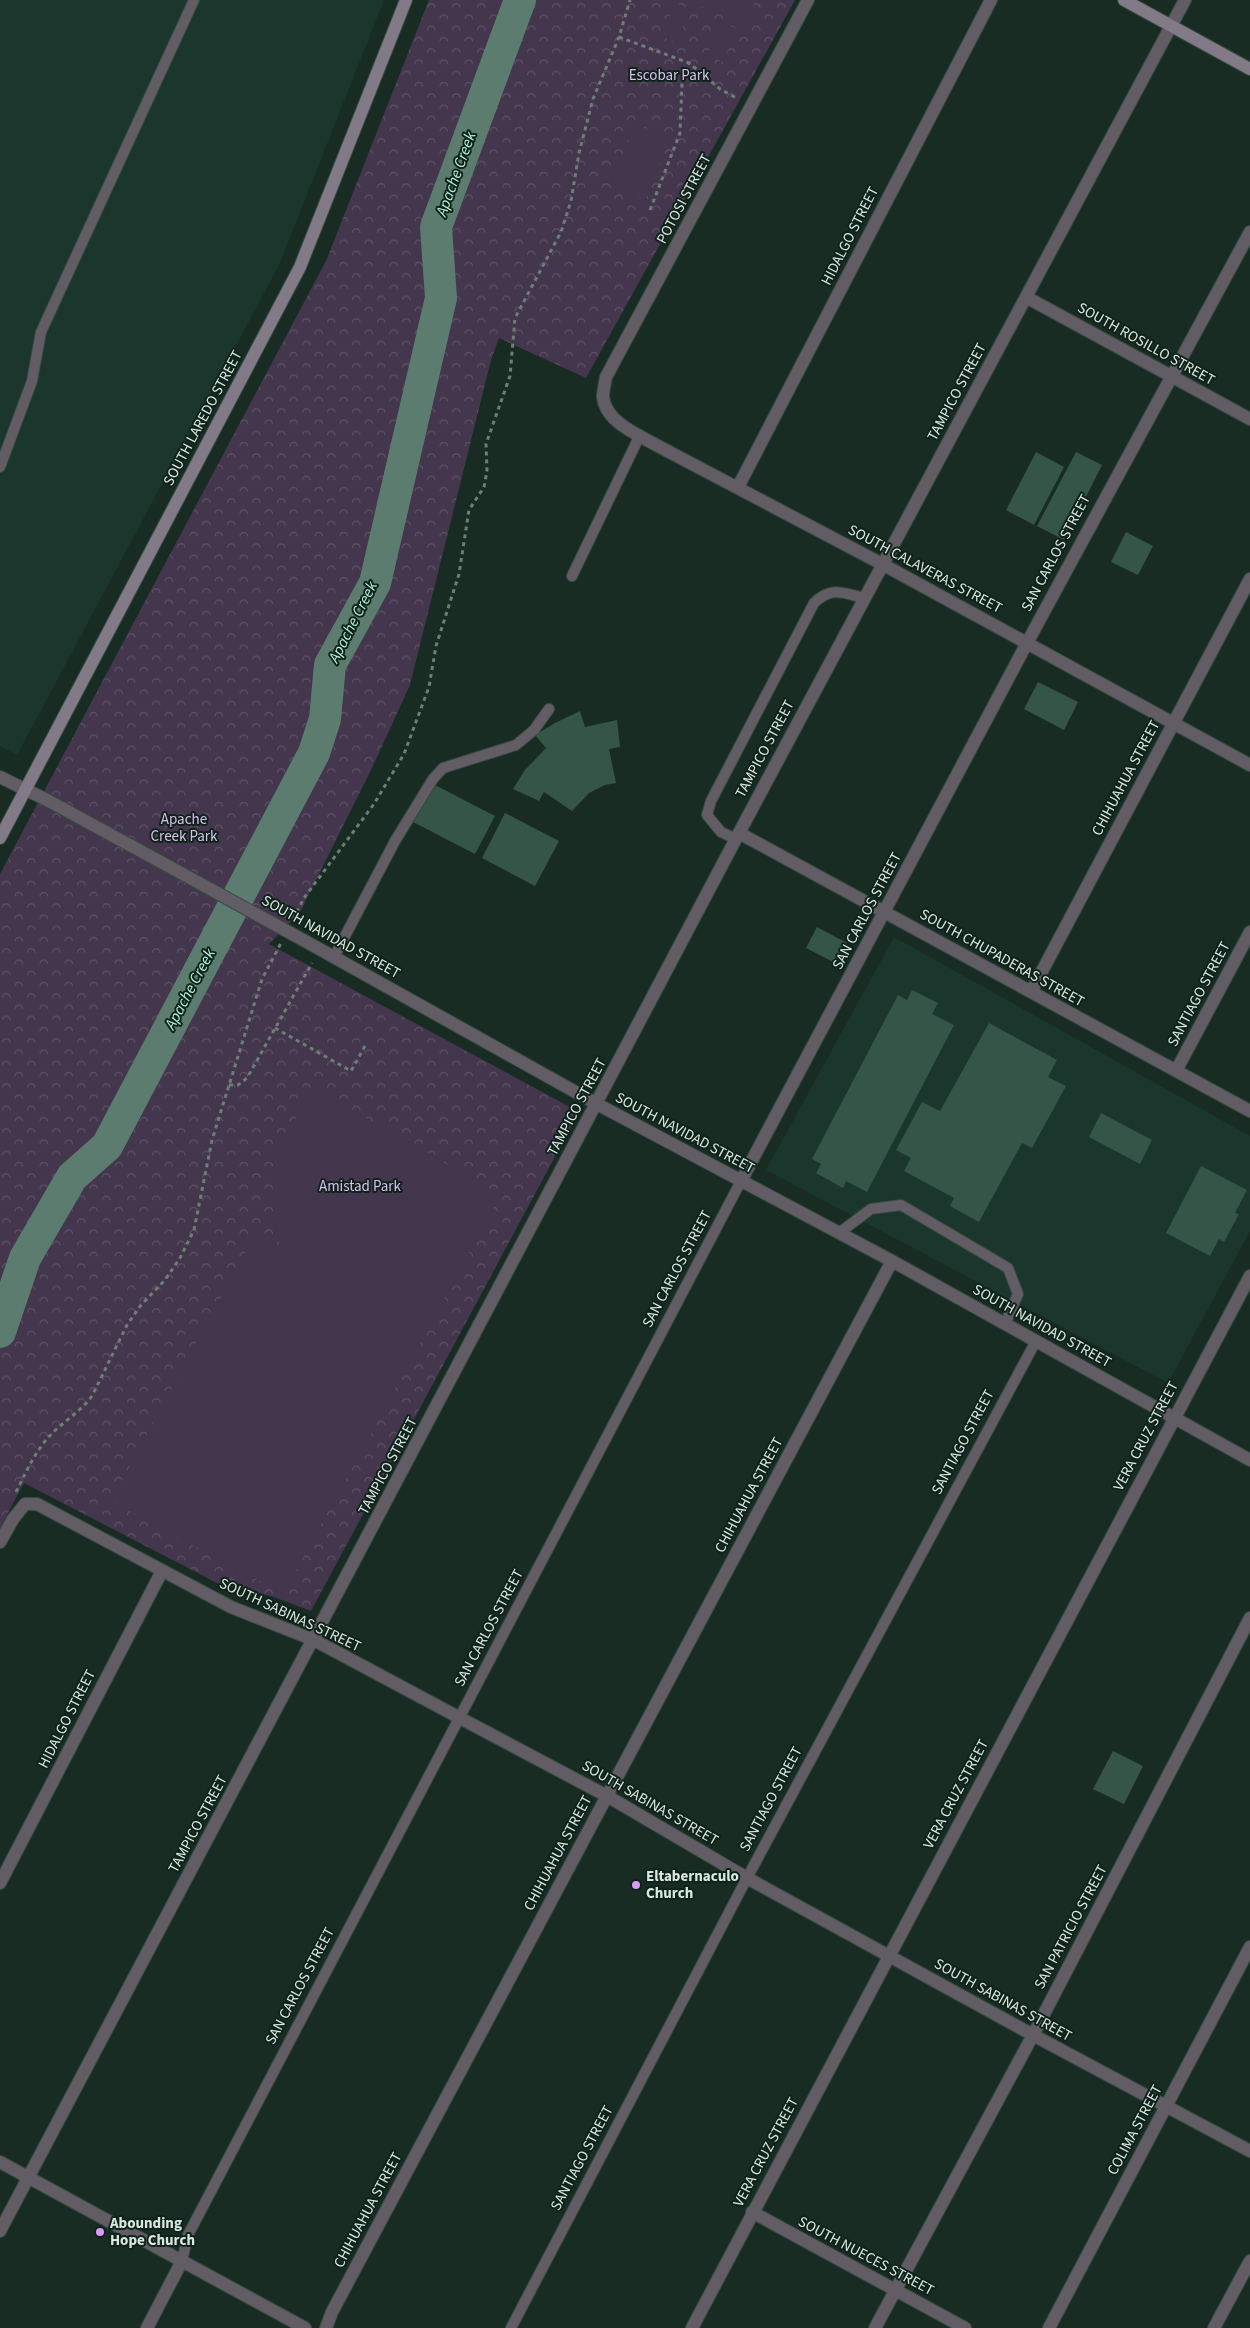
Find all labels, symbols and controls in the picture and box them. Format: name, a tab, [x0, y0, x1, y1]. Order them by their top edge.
park label: Escobar Park	[629, 65, 710, 86]
water label: Apache Creek	[430, 128, 482, 220]
street label: POTOSI STREET	[652, 150, 716, 248]
street label: HIDALGO STREET	[816, 183, 884, 289]
street label: SOUTH ROSILLO STREET	[1073, 297, 1219, 391]
street label: TAMPICO STREET	[922, 339, 992, 445]
street label: SOUTH LAREDO STREET	[158, 347, 248, 489]
street label: SAN CARLOS STREET	[1016, 491, 1096, 615]
street label: SOUTH CALAVERAS STREET	[844, 519, 1006, 619]
water label: Apache Creek	[323, 577, 383, 667]
street label: TAMPICO STREET	[730, 696, 800, 802]
street label: CHIHUAHUA STREET	[1087, 716, 1165, 840]
park label: Apache Creek Park	[151, 809, 218, 847]
street label: SAN CARLOS STREET	[827, 849, 907, 973]
street label: SOUTH NAVIDAD STREET	[258, 890, 404, 984]
street label: SOUTH CHUPADERAS STREET	[916, 904, 1088, 1012]
street label: SANTIAGO STREET	[1162, 938, 1236, 1050]
water label: Apache Creek	[159, 944, 221, 1034]
street label: TAMPICO STREET	[542, 1054, 612, 1160]
street label: SOUTH NAVIDAD STREET	[611, 1087, 759, 1179]
park label: Amistad Park	[319, 1176, 402, 1197]
street label: SAN CARLOS STREET	[637, 1207, 717, 1331]
street label: SOUTH NAVIDAD STREET	[969, 1279, 1115, 1373]
street label: VERA CRUZ STREET	[1108, 1378, 1184, 1494]
street label: SANTIAGO STREET	[926, 1386, 1000, 1498]
street label: TAMPICO STREET	[353, 1413, 423, 1519]
street label: CHIHUAHUA STREET	[710, 1433, 788, 1557]
street label: SAN CARLOS STREET	[449, 1566, 529, 1690]
street label: SOUTH SABINAS STREET	[216, 1573, 364, 1657]
street label: HIDALGO STREET	[33, 1666, 101, 1772]
street label: VERA CRUZ STREET	[918, 1736, 994, 1852]
street label: SANTIAGO STREET	[734, 1743, 808, 1855]
street label: SOUTH SABINAS STREET	[578, 1755, 722, 1851]
street label: TAMPICO STREET	[163, 1771, 233, 1877]
street label: CHIHUAHUA STREET	[519, 1791, 597, 1915]
street label: SAN PATRICIO STREET	[1029, 1861, 1113, 1993]
place label: Eltabernaculo Church	[646, 1866, 739, 1904]
marker: Eltabernaculo Church	[630, 1879, 642, 1891]
street label: SAN CARLOS STREET	[260, 1924, 340, 2048]
street label: SOUTH SABINAS STREET	[930, 1953, 1076, 2047]
street label: COLIMA STREET	[1102, 2081, 1168, 2179]
street label: VERA CRUZ STREET	[728, 2094, 804, 2210]
street label: SANTIAGO STREET	[545, 2102, 619, 2214]
street label: CHIHUAHUA STREET	[329, 2148, 407, 2272]
street label: SOUTH NUECES STREET	[794, 2211, 938, 2301]
place label: Abounding Hope Church	[109, 2213, 195, 2251]
marker: Abounding Hope Church	[94, 2226, 106, 2238]

